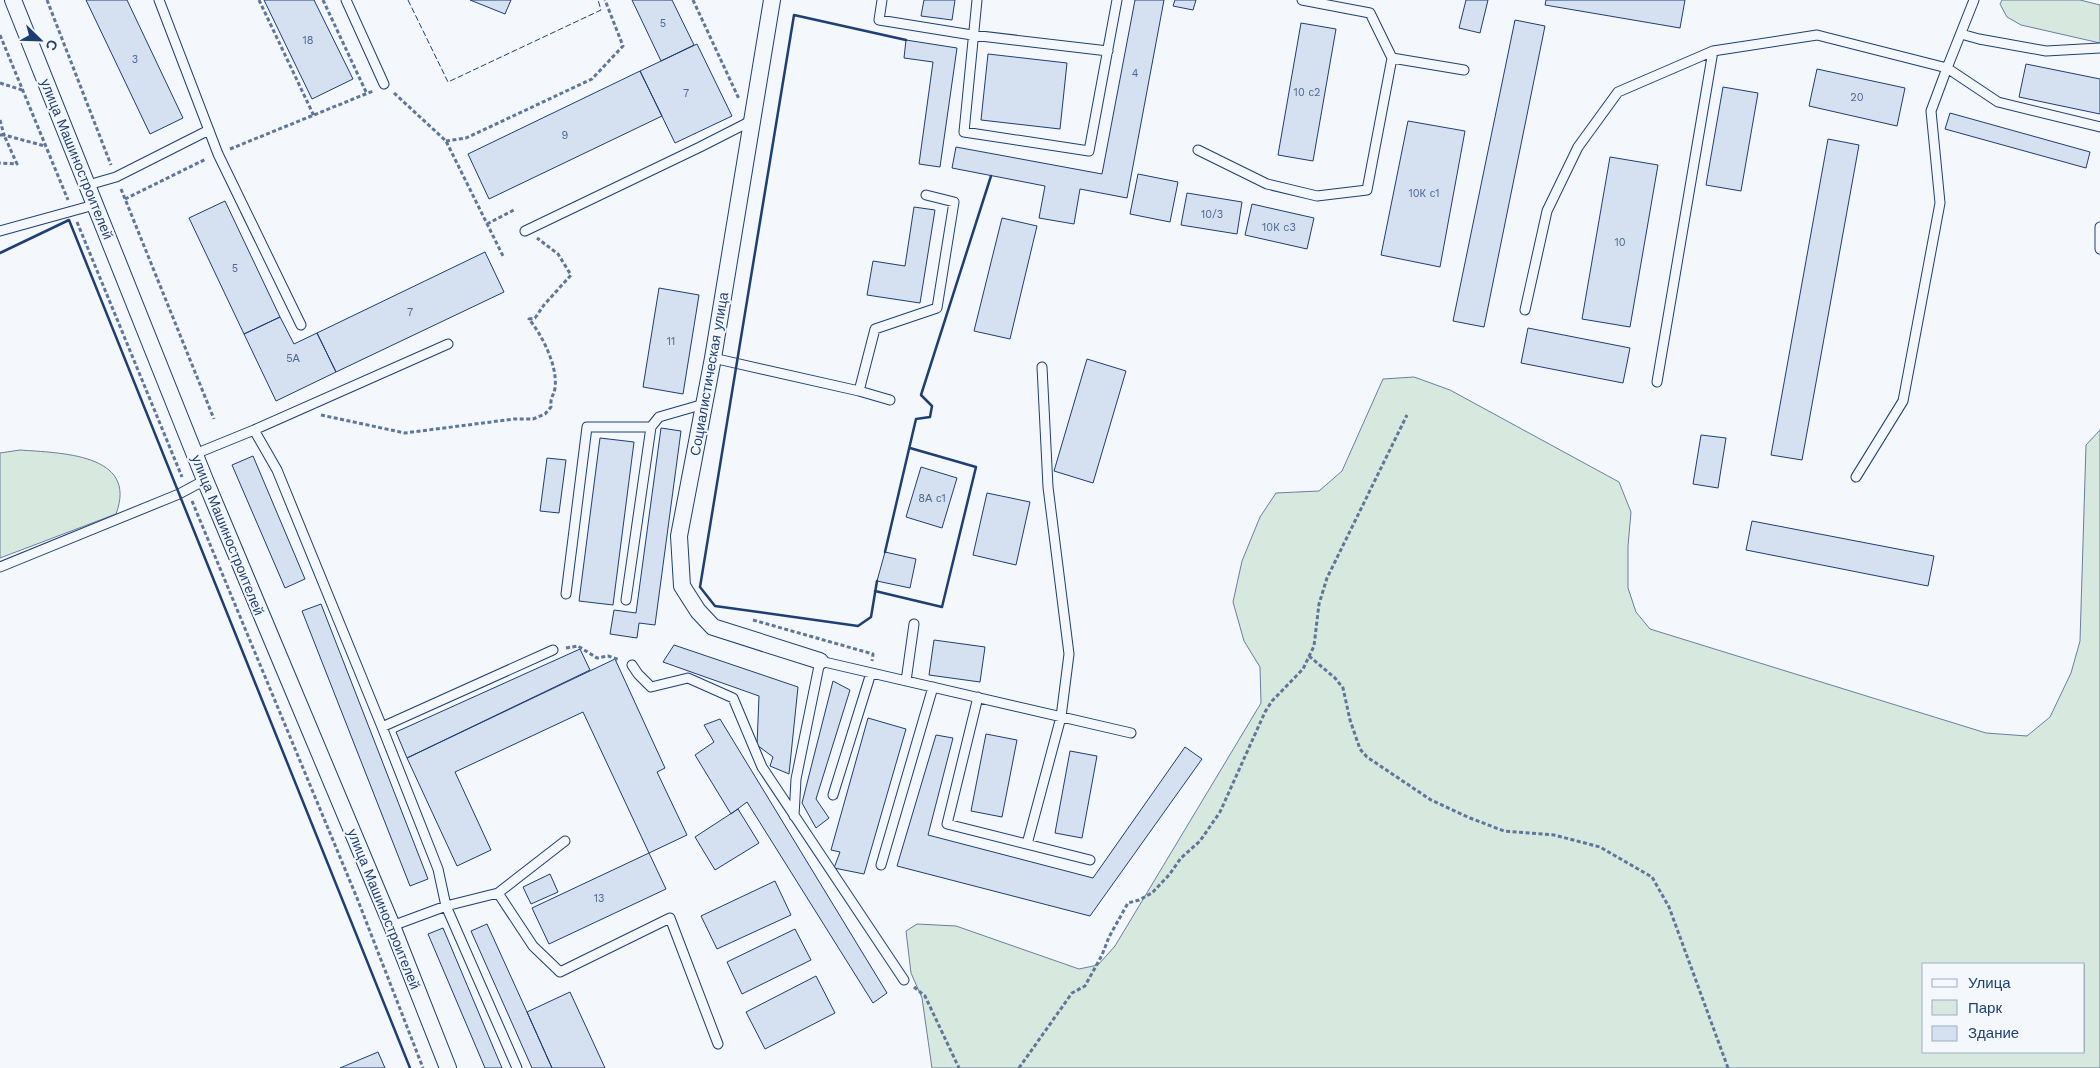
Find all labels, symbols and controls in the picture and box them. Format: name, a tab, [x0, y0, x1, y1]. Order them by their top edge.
north arrow	[15, 15, 65, 65]
house number: 5	[660, 17, 666, 30]
house number: 18	[302, 34, 314, 47]
text: С	[43, 37, 61, 53]
house number: 3	[132, 53, 138, 66]
house number: 4	[1132, 67, 1139, 80]
street label: улица Машиностроителей	[37, 76, 117, 242]
house number: 10 с2	[1294, 86, 1320, 99]
house number: 7	[683, 87, 689, 100]
house number: 20	[1850, 91, 1864, 104]
house number: 9	[562, 129, 569, 142]
house number: 10К с1	[1408, 187, 1440, 200]
house number: 10/3	[1201, 208, 1223, 221]
house number: 10К c3	[1262, 221, 1296, 234]
house number: 10	[1614, 236, 1626, 249]
house number: 5	[232, 262, 238, 275]
street label: Социалистическая улица	[687, 291, 731, 457]
house number: 7	[407, 306, 413, 319]
house number: 11	[667, 335, 675, 348]
house number: 5А	[286, 352, 301, 365]
street label: улица Машиностроителей	[188, 452, 268, 618]
house number: 8А с1	[918, 492, 946, 505]
street label: улица Машиностроителей	[344, 826, 424, 992]
house number: 13	[594, 892, 604, 905]
legend	[1922, 963, 2085, 1053]
text: Улица	[1968, 974, 2011, 992]
text: Парк	[1968, 999, 2002, 1017]
text: Здание	[1968, 1024, 2019, 1042]

